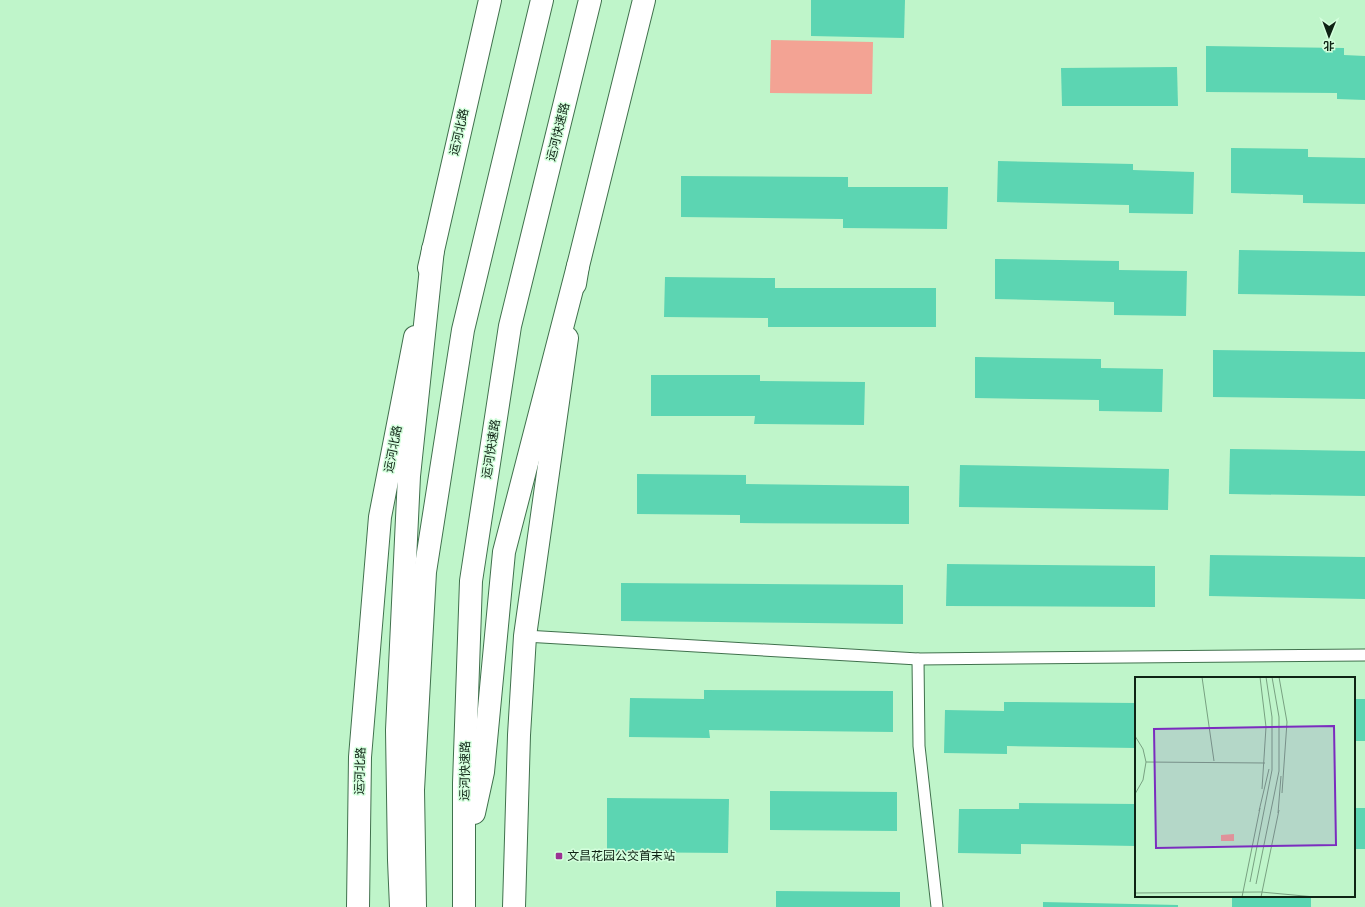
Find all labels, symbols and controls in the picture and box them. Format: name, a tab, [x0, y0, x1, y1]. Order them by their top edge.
north arrow	[1309, 16, 1349, 56]
text: 北	[1323, 38, 1334, 54]
street label: 运河快速路	[542, 101, 573, 163]
street label: 运河北路	[445, 107, 472, 157]
street label: 运河快速路	[477, 418, 504, 480]
street label: 运河北路	[380, 424, 405, 474]
inset map	[1135, 677, 1355, 897]
street label: 运河快速路	[455, 741, 474, 801]
street label: 运河北路	[350, 747, 369, 795]
place label: 文昌花园公交首末站	[567, 847, 675, 864]
marker: 文昌花园公交首末站	[554, 851, 564, 861]

